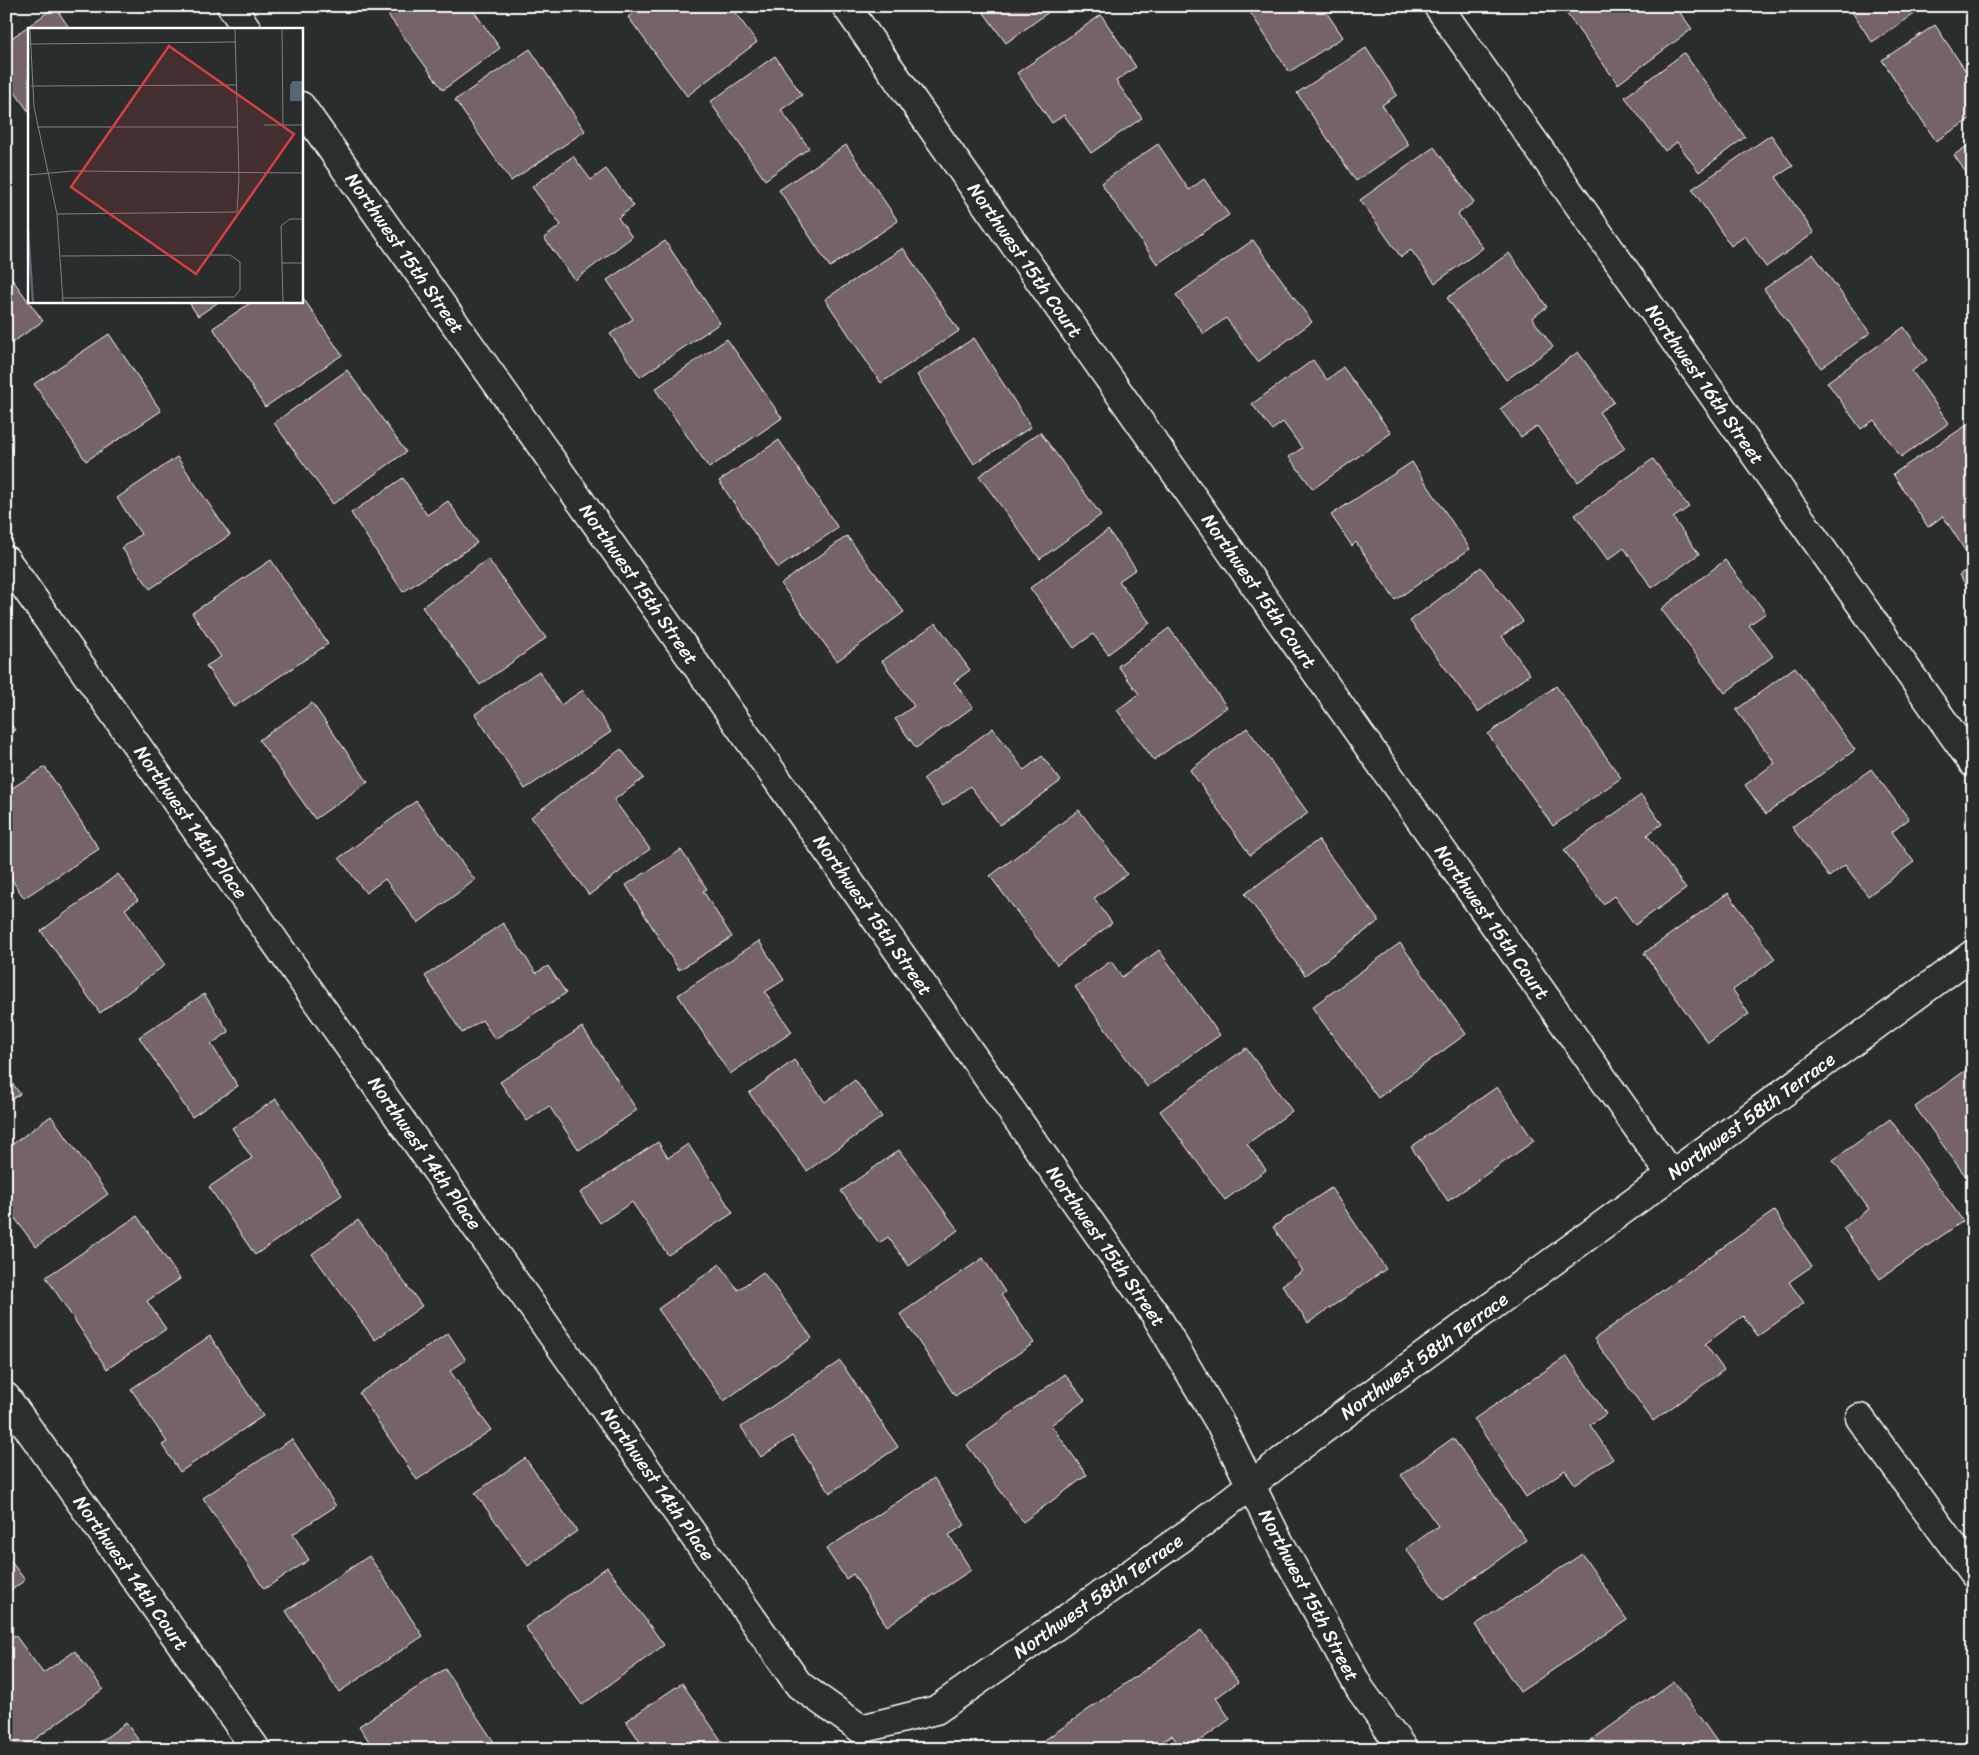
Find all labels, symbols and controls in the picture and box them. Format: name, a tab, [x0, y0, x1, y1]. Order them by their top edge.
inset map	[28, 28, 302, 302]
street label: Northwest 15th Street	[337, 165, 473, 341]
street label: Northwest 15th Court	[959, 175, 1091, 345]
street label: Northwest 16th Street	[1637, 297, 1773, 471]
street label: Northwest 15th Street	[571, 496, 707, 672]
street label: Northwest 15th Court	[1193, 506, 1325, 676]
street label: Northwest 14th Place	[125, 738, 257, 906]
street label: Northwest 15th Street	[805, 827, 941, 1003]
street label: Northwest 15th Court	[1426, 837, 1558, 1007]
street label: Northwest 58th Terrace	[1660, 1043, 1842, 1189]
street label: Northwest 14th Place	[359, 1069, 491, 1237]
street label: Northwest 15th Street	[1038, 1158, 1174, 1334]
street label: Northwest 58th Terrace	[1333, 1283, 1515, 1429]
street label: Northwest 14th Place	[592, 1400, 724, 1568]
street label: Northwest 14th Court	[65, 1488, 197, 1658]
street label: Northwest 15th Street	[1250, 1503, 1368, 1687]
street label: Northwest 58th Terrace	[1006, 1525, 1190, 1667]

